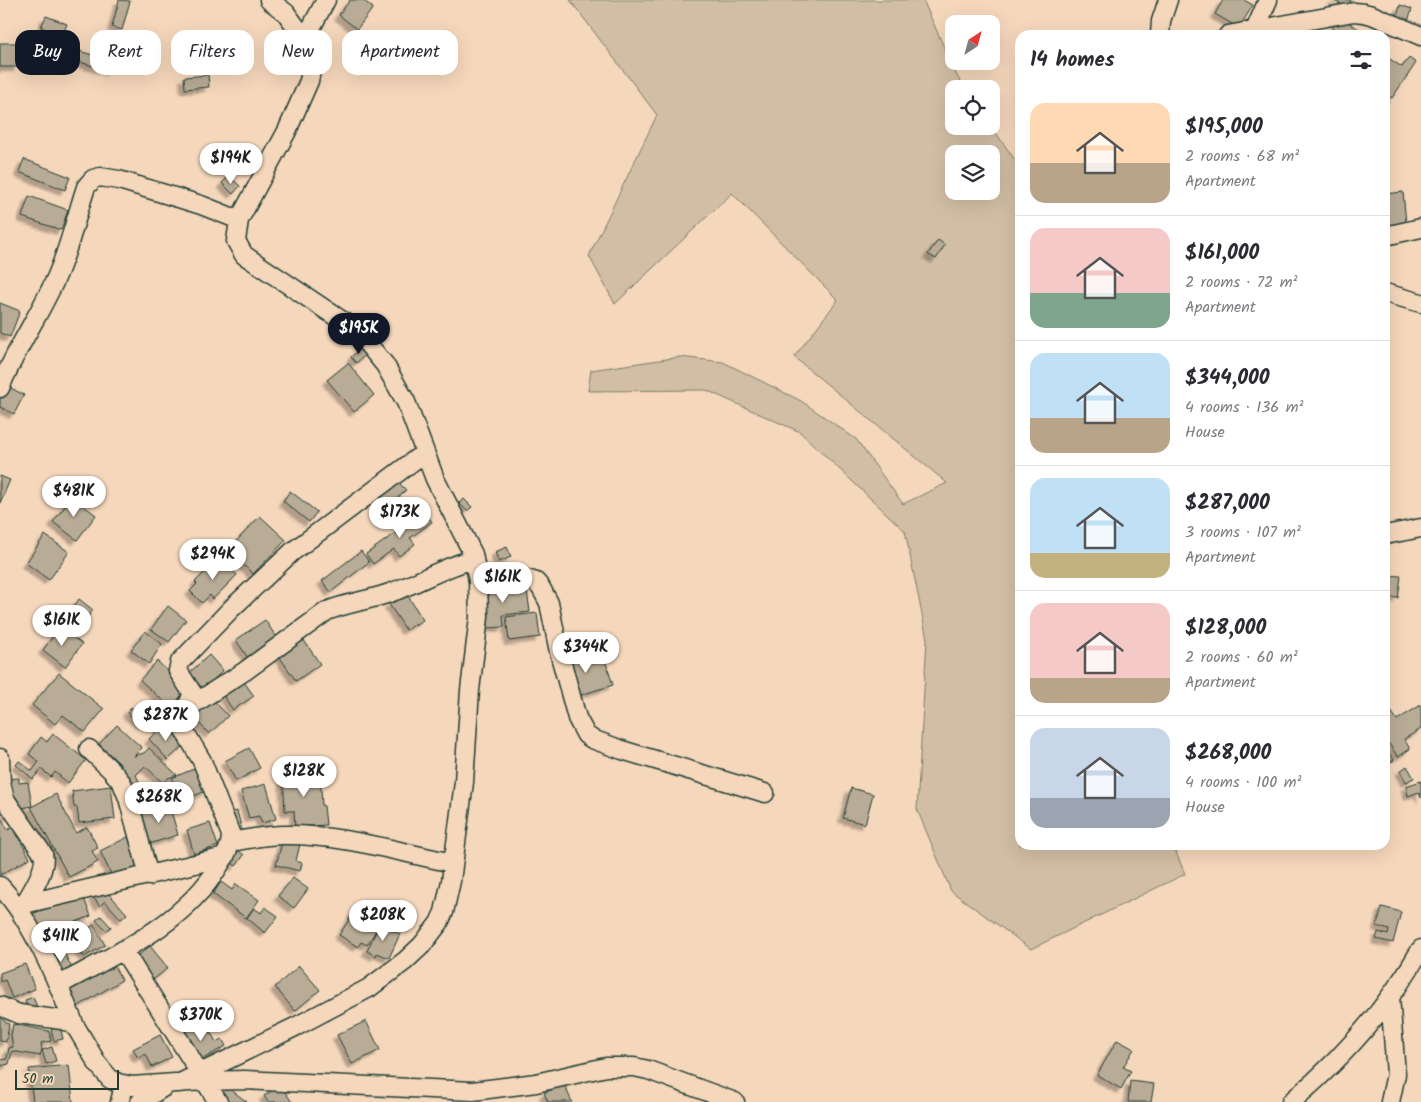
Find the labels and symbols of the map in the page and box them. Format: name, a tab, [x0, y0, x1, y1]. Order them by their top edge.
north arrow	[945, 15, 1000, 70]
pin: $194K	[196, 142, 266, 185]
pin: $195K	[324, 312, 394, 355]
pin: $481K	[39, 476, 109, 518]
pin: $173K	[365, 496, 435, 539]
pin: $294K	[178, 538, 248, 581]
pin: $161K	[468, 562, 538, 604]
pin: $161K	[27, 604, 97, 647]
pin: $344K	[551, 632, 621, 674]
pin: $287K	[131, 700, 201, 742]
pin: $128K	[269, 756, 339, 798]
pin: $268K	[124, 782, 194, 824]
pin: $208K	[348, 900, 418, 942]
pin: $411K	[26, 920, 96, 963]
pin: $370K	[166, 1000, 236, 1042]
scale bar	[15, 1067, 119, 1090]

